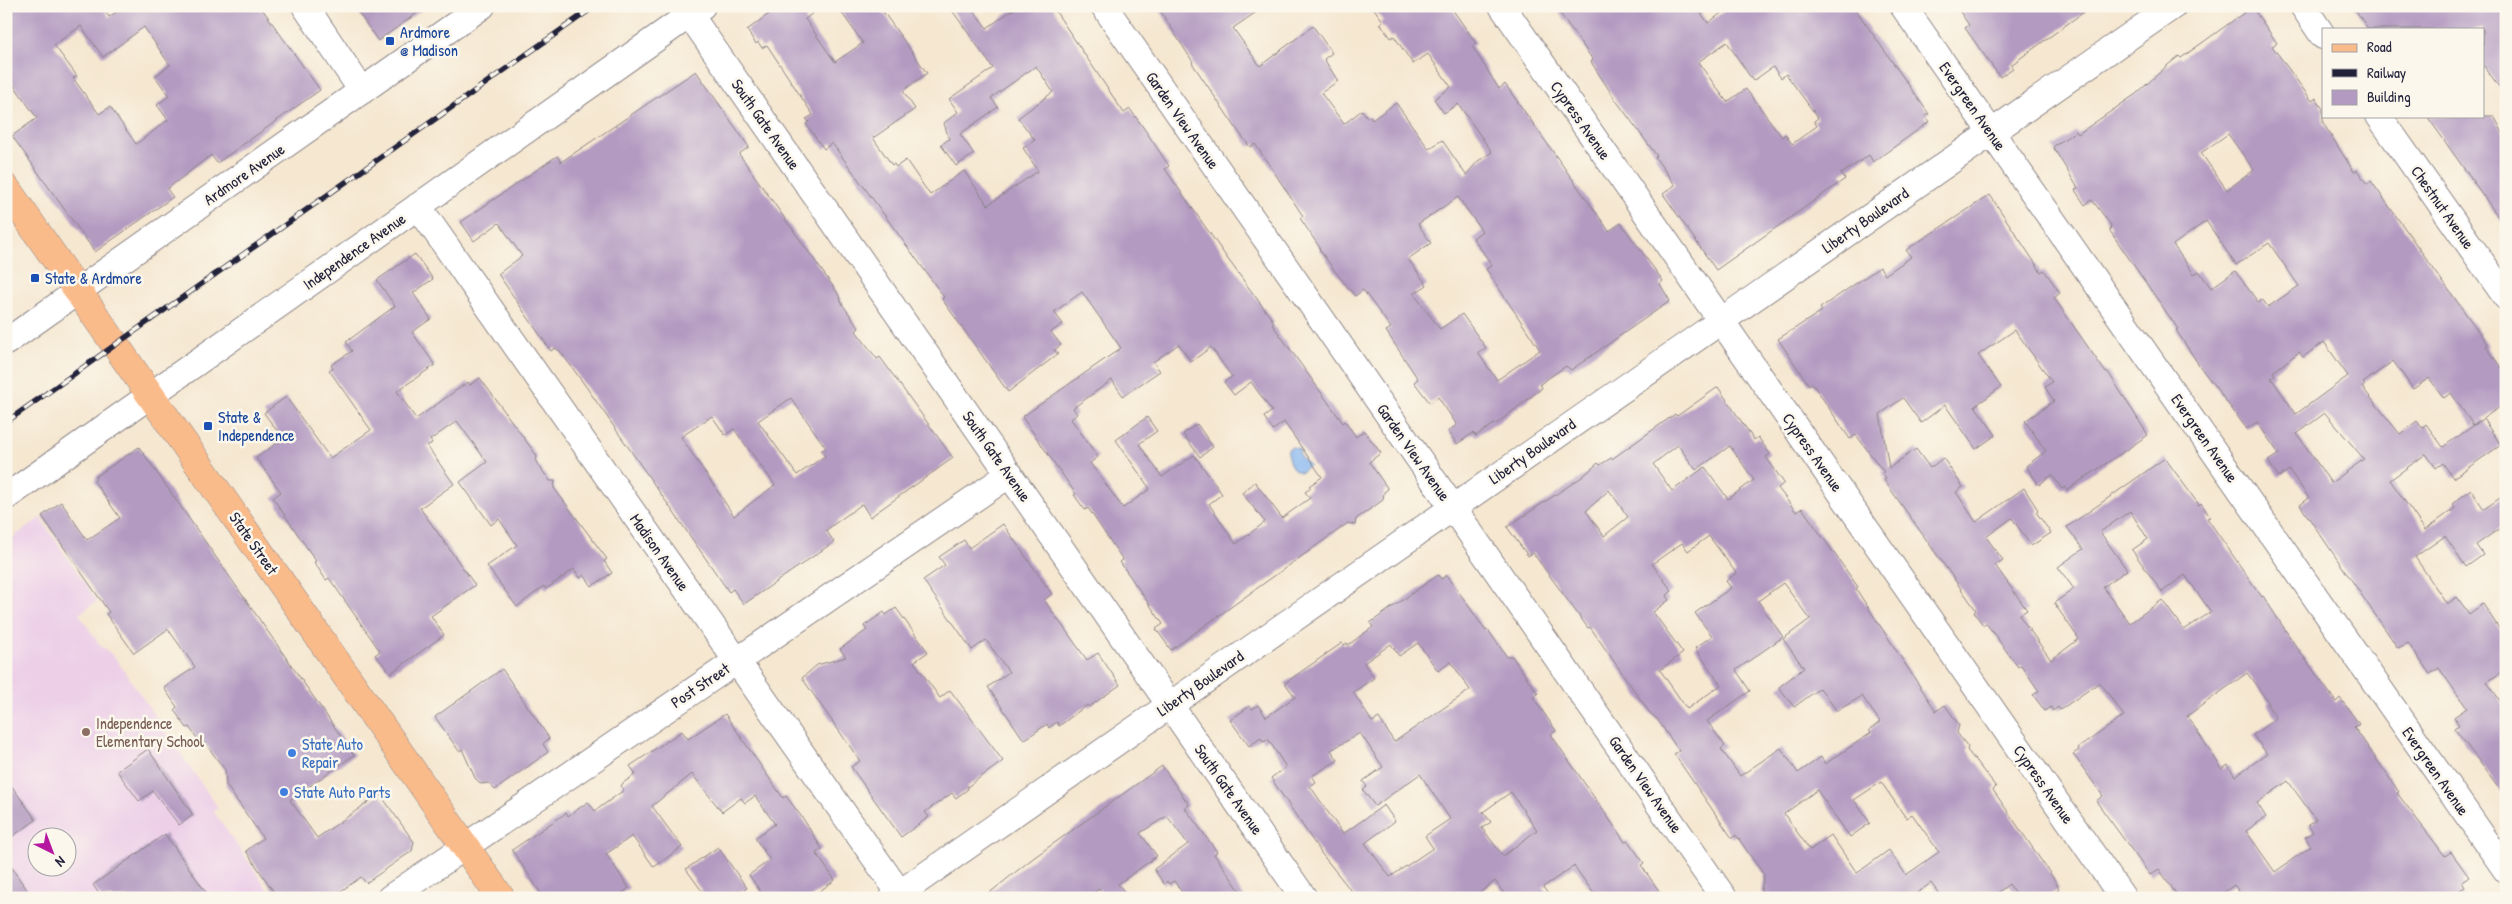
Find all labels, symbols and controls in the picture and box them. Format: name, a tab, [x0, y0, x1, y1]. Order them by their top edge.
place label: Ardmore @ Madison	[400, 21, 458, 61]
legend	[2322, 28, 2484, 118]
marker: Ardmore @ Madison	[384, 35, 396, 47]
text: Road	[2367, 36, 2392, 57]
street label: Evergreen Avenue	[1934, 57, 2012, 155]
text: Railway	[2367, 62, 2406, 83]
street label: Garden View Avenue	[1141, 67, 1225, 174]
street label: South Gate Avenue	[727, 74, 806, 174]
street label: Cypress Avenue	[1546, 76, 1617, 164]
text: Building	[2367, 86, 2411, 107]
street label: Ardmore Avenue	[199, 138, 289, 210]
street label: Chestnut Avenue	[2406, 161, 2480, 254]
street label: Liberty Boulevard	[1817, 182, 1913, 258]
street label: Independence Avenue	[298, 207, 410, 295]
place label: State & Ardmore	[45, 267, 143, 289]
marker: State & Ardmore	[29, 272, 41, 284]
street label: Evergreen Avenue	[2166, 389, 2244, 487]
street label: Garden View Avenue	[1372, 399, 1456, 506]
place label: State & Independence	[218, 406, 295, 446]
street label: South Gate Avenue	[958, 406, 1037, 506]
street label: Cypress Avenue	[1778, 408, 1849, 496]
street label: Liberty Boulevard	[1484, 413, 1580, 489]
marker: State & Independence	[202, 420, 214, 432]
street label: State Street	[224, 507, 284, 579]
street label: Madison Avenue	[625, 509, 695, 596]
street label: Liberty Boulevard	[1152, 645, 1248, 721]
street label: Post Street	[666, 657, 734, 713]
place label: Independence Elementary School	[96, 712, 205, 752]
street label: Evergreen Avenue	[2397, 722, 2475, 820]
marker: Independence Elementary School	[80, 726, 92, 738]
street label: Garden View Avenue	[1604, 731, 1688, 838]
place label: State Auto Repair	[302, 733, 363, 773]
street label: South Gate Avenue	[1190, 739, 1269, 839]
street label: Cypress Avenue	[2009, 740, 2080, 828]
marker: State Auto Repair	[286, 747, 298, 759]
place label: State Auto Parts	[294, 781, 390, 803]
marker: State Auto Parts	[278, 786, 290, 798]
north arrow	[28, 826, 78, 876]
text: N	[52, 852, 70, 872]

